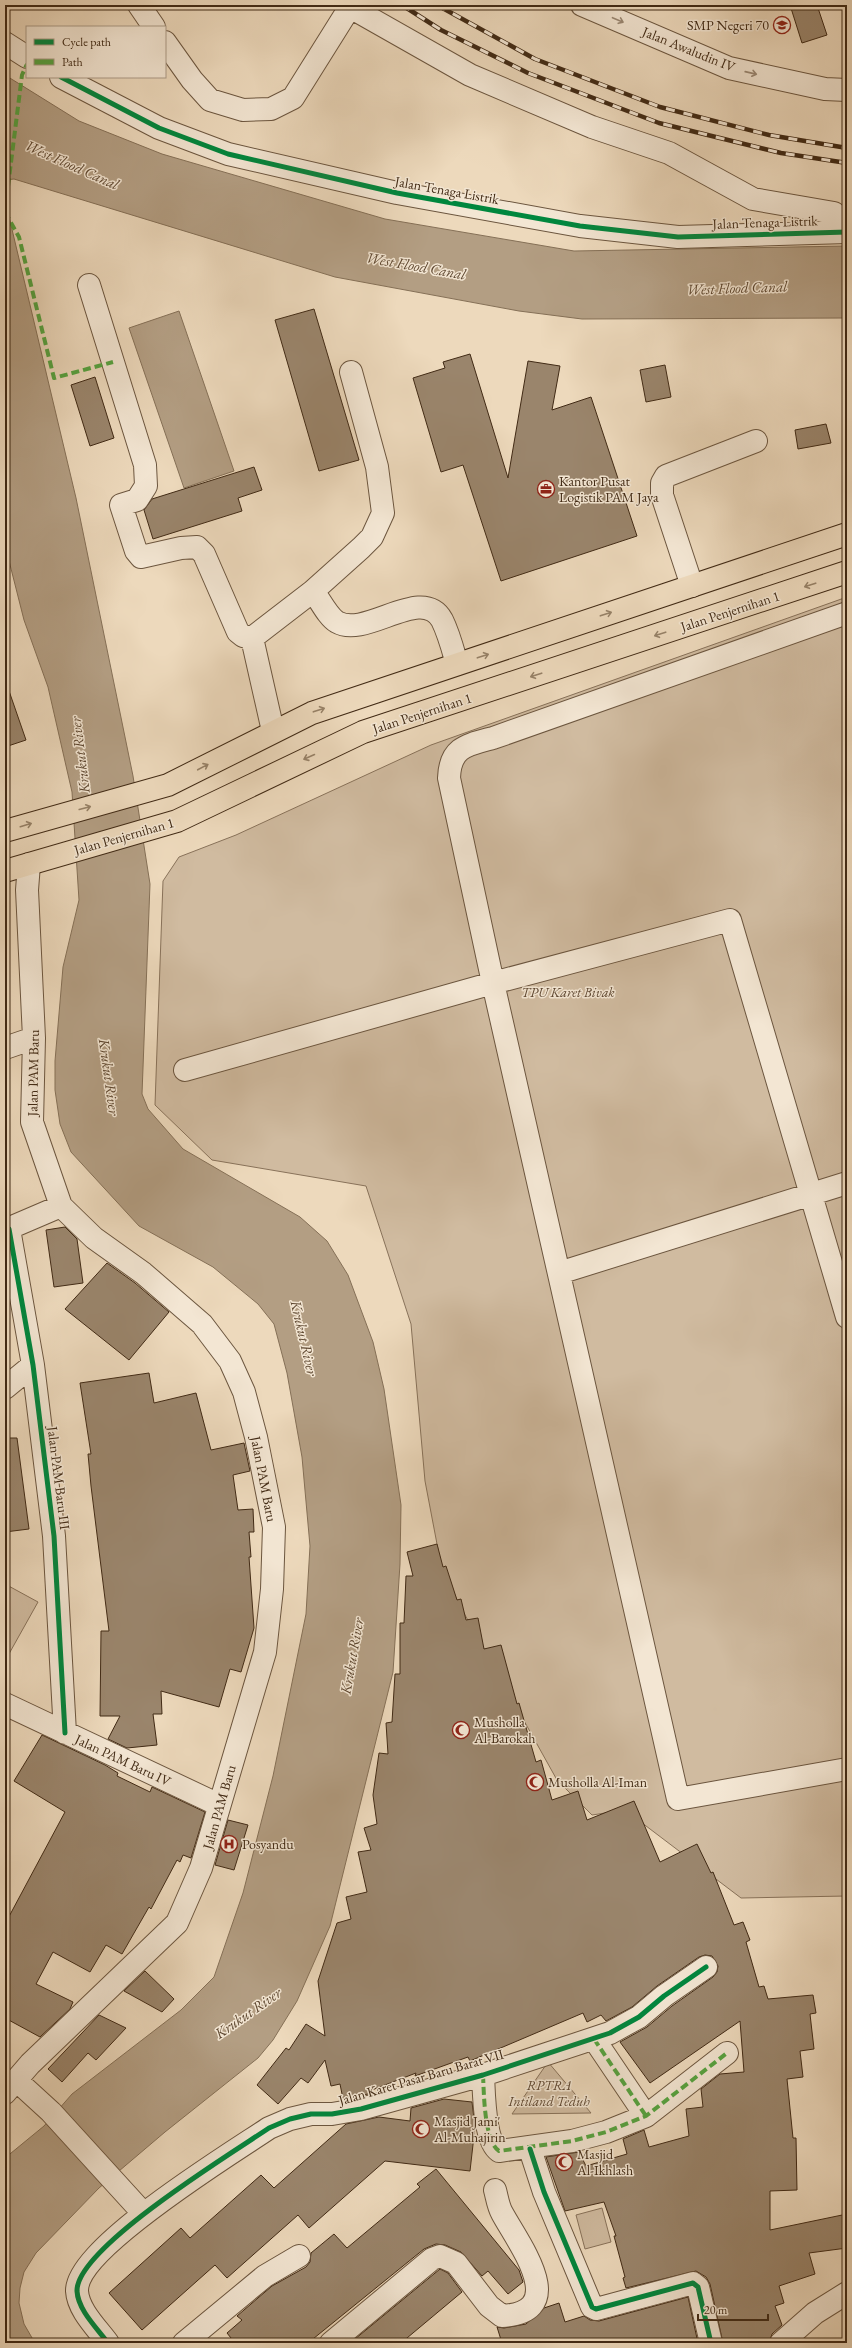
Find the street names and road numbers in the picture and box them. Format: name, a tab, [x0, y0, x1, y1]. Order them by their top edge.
street label: Jalan Awaludin IV	[639, 22, 739, 76]
street label: Jalan Tenaga Listrik	[392, 172, 501, 208]
street label: Jalan Tenaga Listrik	[711, 211, 818, 233]
street label: Jalan Penjernihan 1	[677, 586, 782, 636]
street label: Jalan Penjernihan 1	[369, 688, 474, 738]
street label: Jalan Penjernihan 1	[71, 813, 176, 859]
street label: Jalan PAM Baru	[23, 1029, 43, 1118]
street label: Jalan PAM Baru III	[44, 1424, 74, 1531]
street label: Jalan PAM Baru	[247, 1434, 281, 1524]
street label: Jalan PAM Baru IV	[71, 1729, 174, 1790]
street label: Jalan PAM Baru	[198, 1762, 240, 1852]
street label: Jalan Karet Pasar Baru Barat VII	[335, 2045, 506, 2109]

